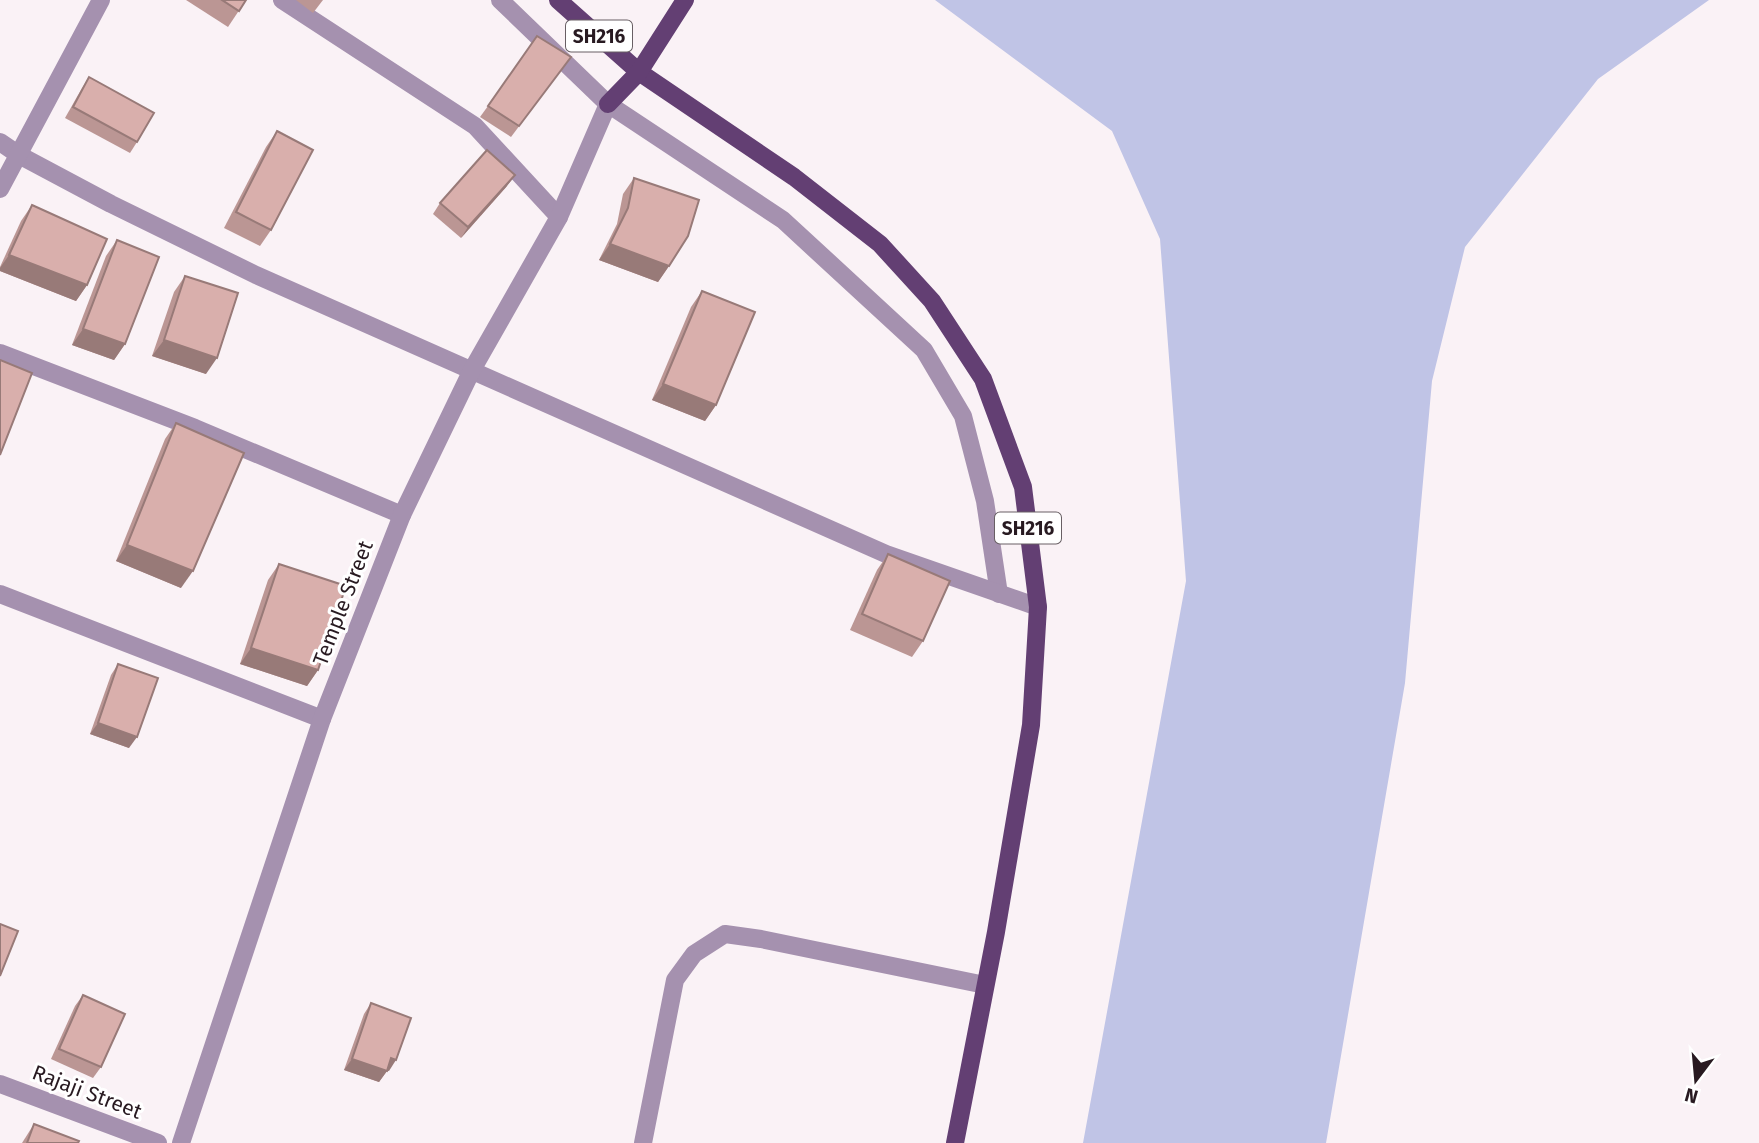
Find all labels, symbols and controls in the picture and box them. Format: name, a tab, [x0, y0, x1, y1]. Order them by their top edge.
road number: SH216	[566, 20, 632, 52]
road number: SH216	[995, 512, 1061, 544]
street label: Temple Street	[307, 537, 379, 669]
north arrow	[1661, 1045, 1731, 1115]
street label: Rajaji Street	[29, 1059, 146, 1125]
text: N	[1682, 1083, 1701, 1109]

